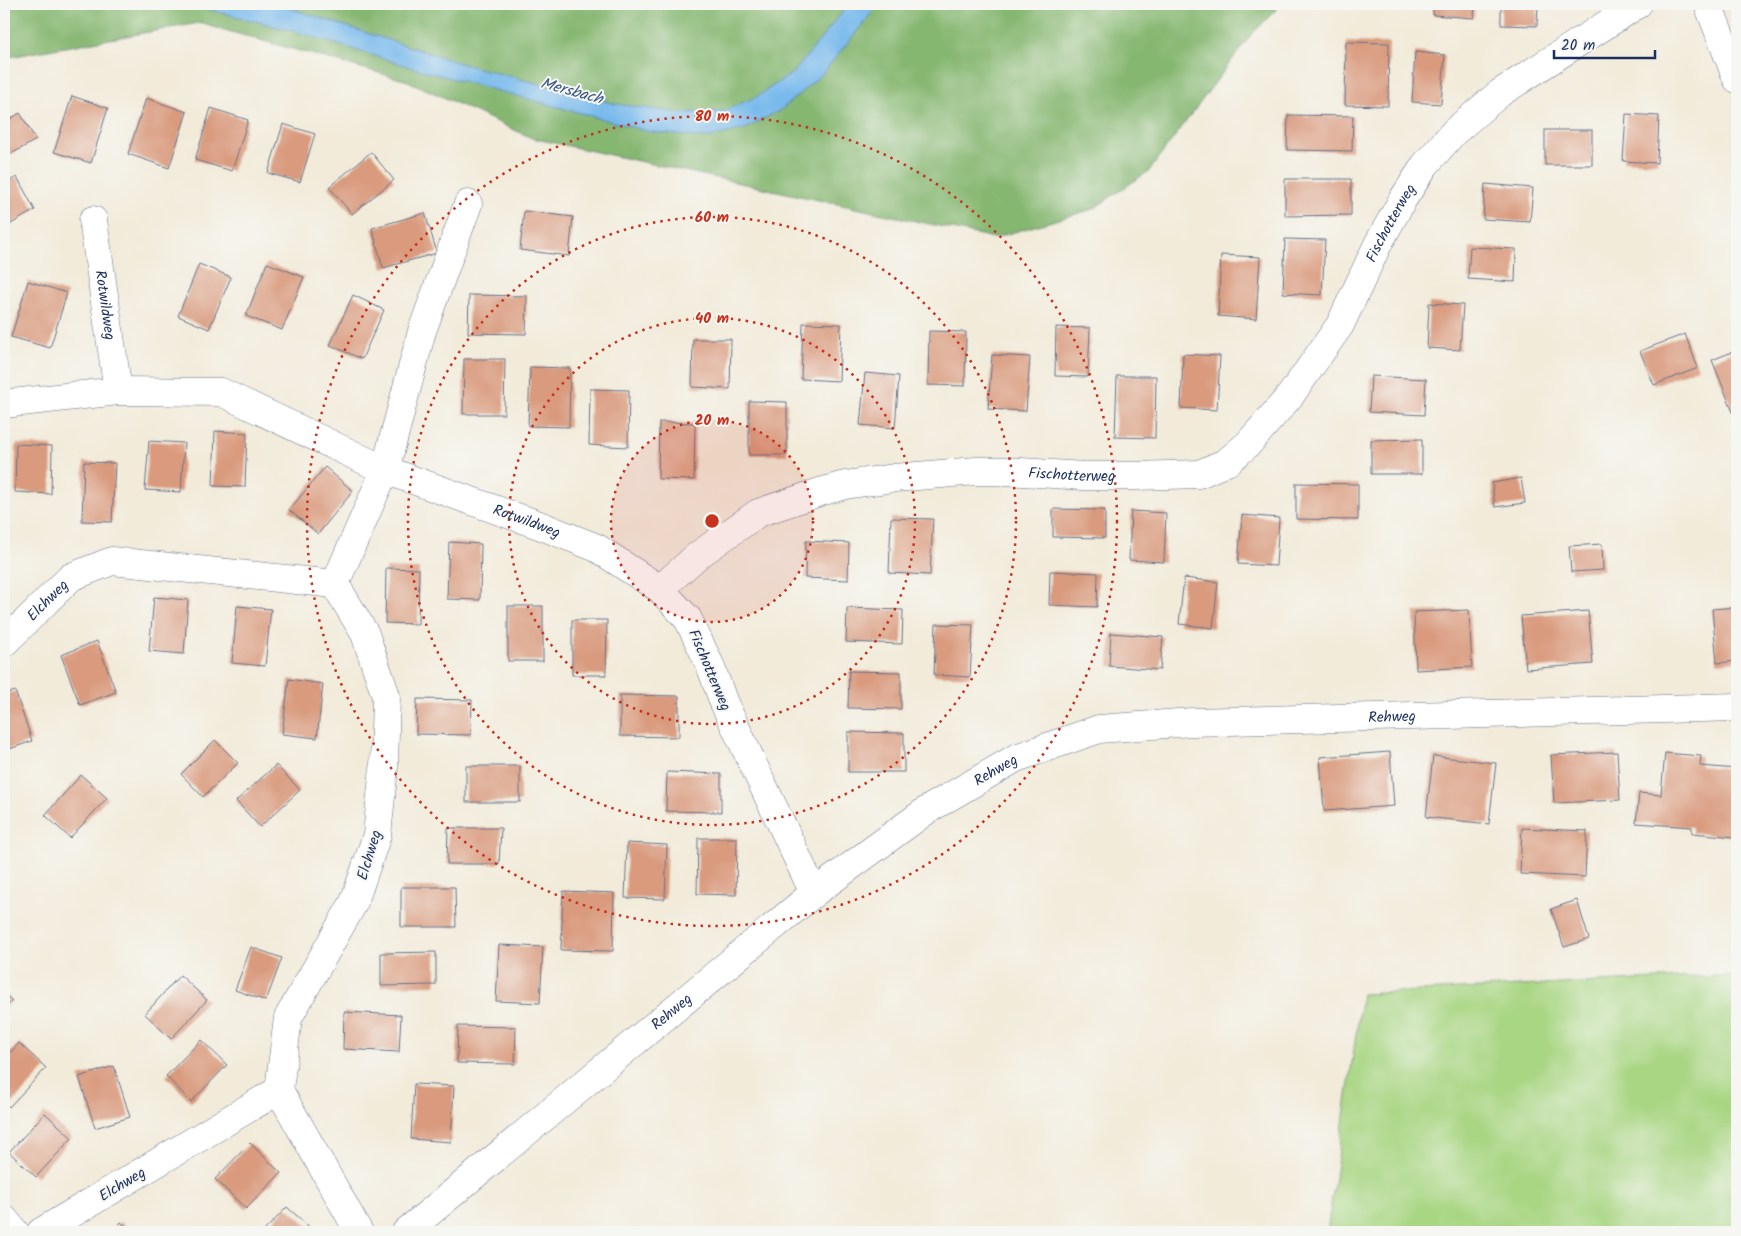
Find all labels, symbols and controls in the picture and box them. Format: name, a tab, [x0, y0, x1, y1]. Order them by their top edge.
scale bar	[1554, 28, 1655, 60]
text: 20 m	[1561, 34, 1595, 58]
water label: Mersbach	[538, 71, 607, 112]
text: 80 m	[695, 105, 729, 129]
street label: Fischotterweg	[1360, 179, 1423, 267]
text: 60 m	[695, 206, 729, 230]
street label: Rotwildweg	[87, 269, 121, 342]
text: 40 m	[695, 307, 729, 331]
text: 20 m	[695, 409, 729, 433]
street label: Fischotterweg	[1028, 462, 1115, 489]
street label: Rotwildweg	[489, 498, 564, 545]
centre of rings	[703, 512, 721, 530]
street label: Elchweg	[21, 574, 75, 627]
street label: Fischotterweg	[681, 626, 737, 715]
street label: Rehweg	[1368, 705, 1416, 730]
street label: Rehweg	[969, 748, 1023, 793]
street label: Elchweg	[351, 827, 389, 883]
street label: Rehweg	[646, 988, 698, 1037]
street label: Elchweg	[94, 1161, 151, 1208]

